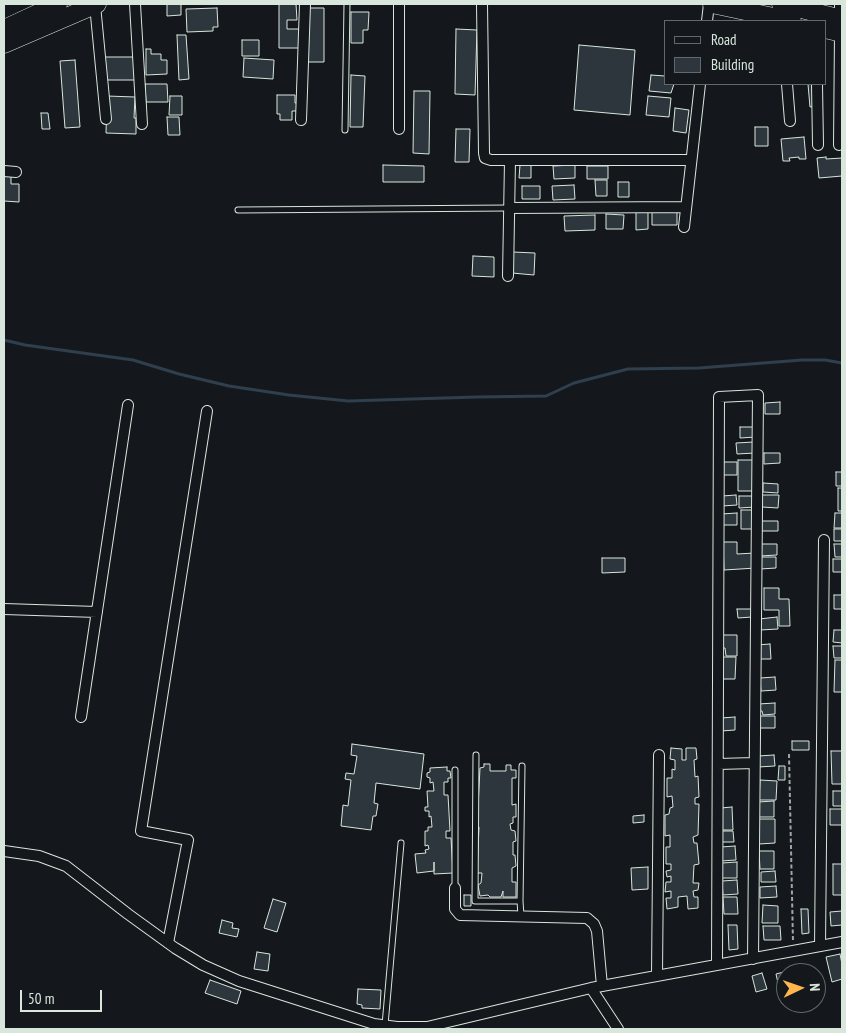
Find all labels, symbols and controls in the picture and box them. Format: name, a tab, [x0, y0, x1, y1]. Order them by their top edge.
legend	[664, 20, 826, 85]
text: Road	[711, 30, 737, 49]
text: Building	[711, 55, 754, 74]
north arrow	[776, 963, 826, 1013]
scale bar	[22, 980, 105, 1012]
text: N	[806, 983, 824, 992]
text: 50 m	[28, 989, 54, 1008]

